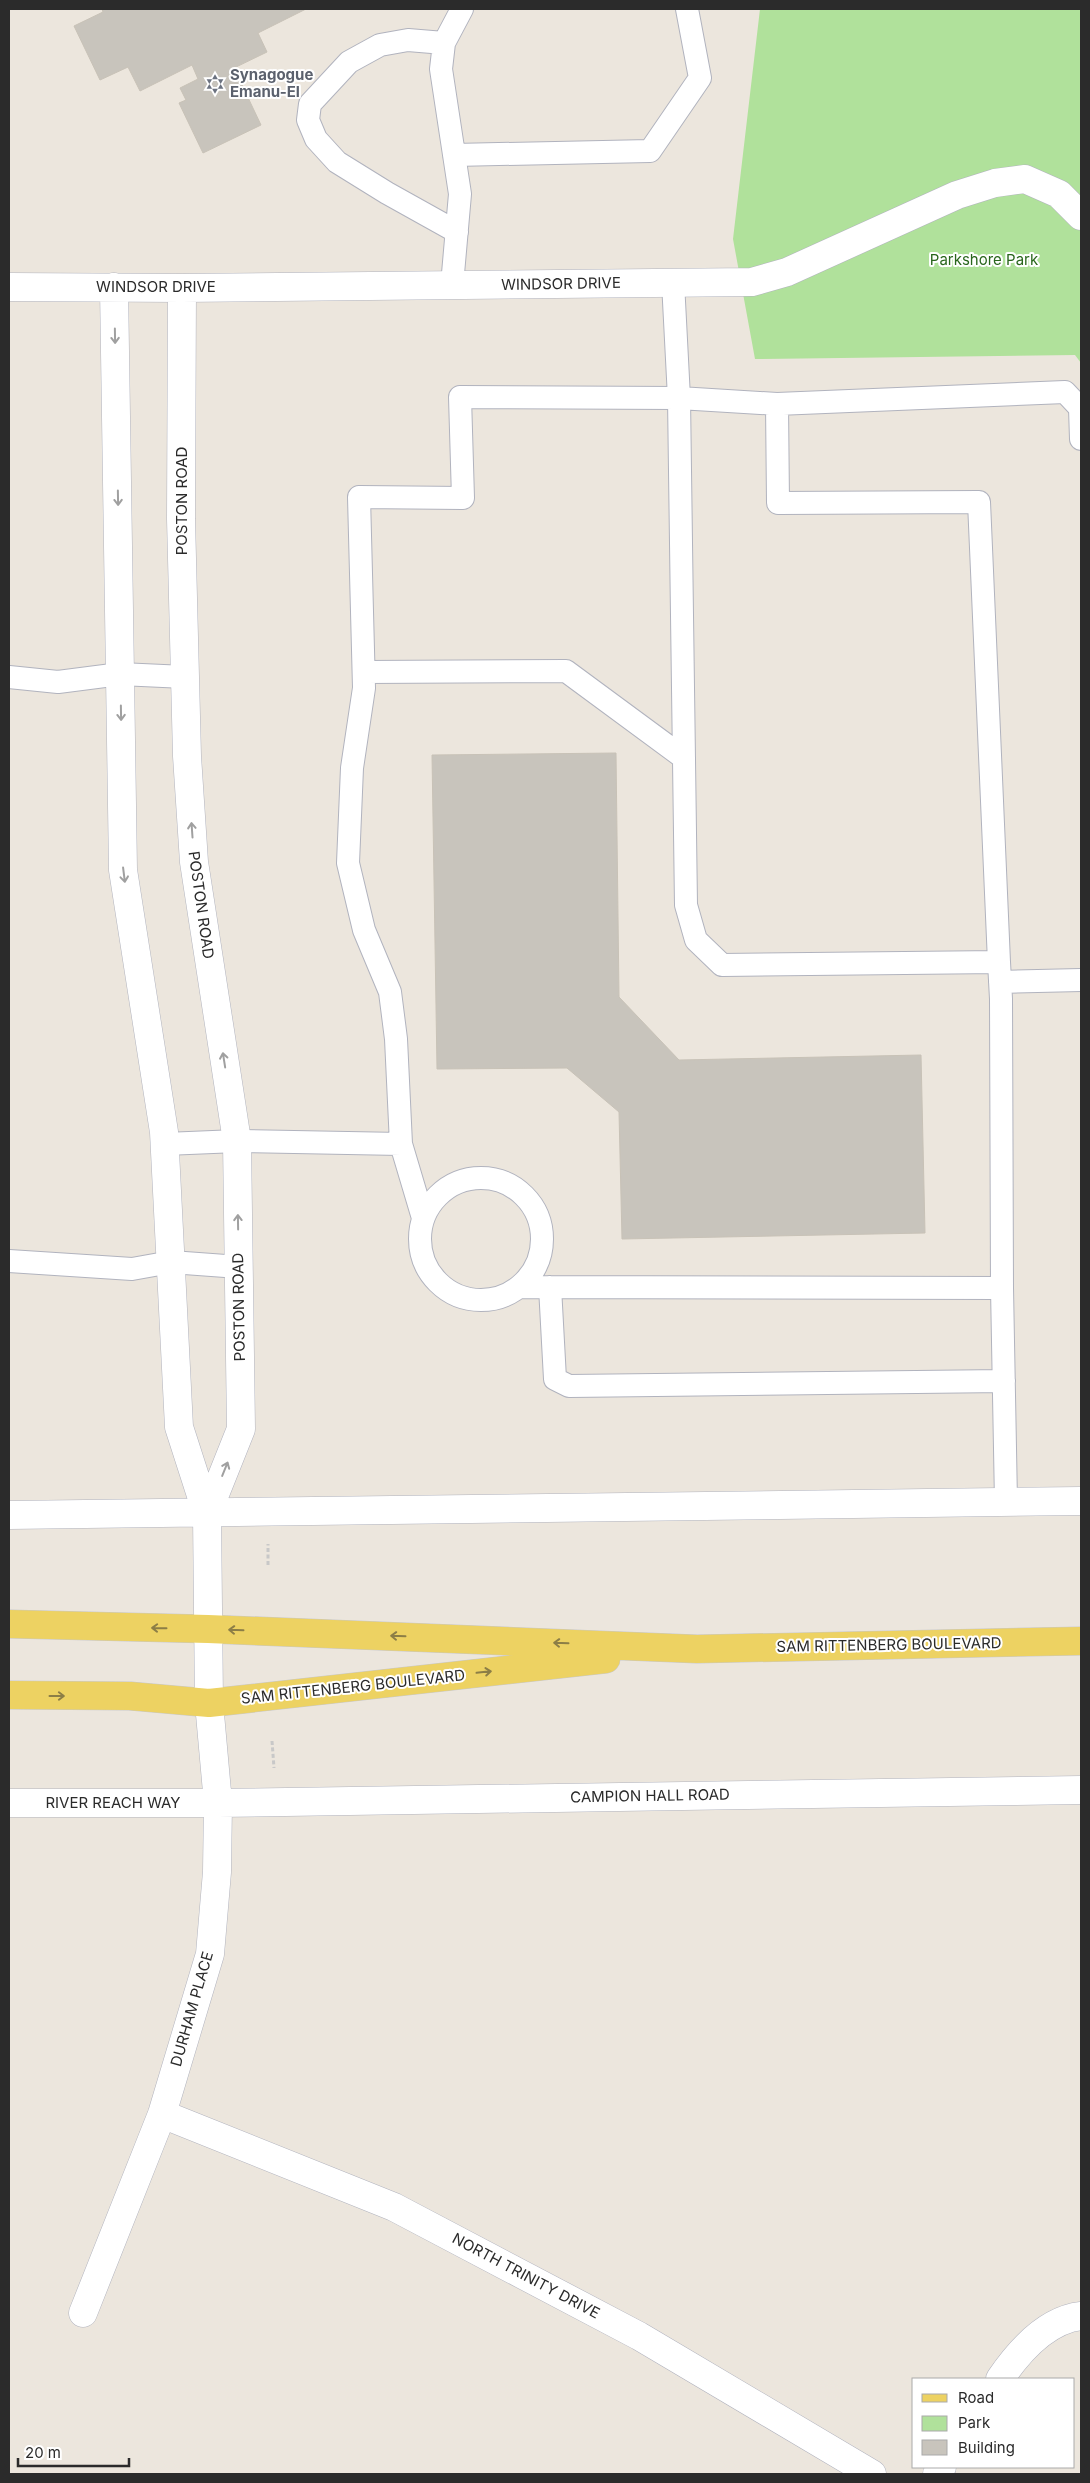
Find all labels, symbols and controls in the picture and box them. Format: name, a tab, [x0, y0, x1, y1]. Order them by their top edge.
place label: Synagogue Emanu-El	[230, 65, 313, 101]
synagogue icon: Synagogue Emanu-El	[204, 73, 226, 95]
park label: Parkshore Park	[930, 250, 1039, 269]
street label: WINDSOR DRIVE	[501, 273, 621, 294]
street label: WINDSOR DRIVE	[96, 277, 216, 296]
one-way arrow	[110, 327, 120, 343]
street label: POSTON ROAD	[172, 447, 191, 555]
one-way arrow	[113, 490, 122, 506]
one-way arrow	[116, 704, 126, 721]
one-way arrow	[187, 822, 196, 838]
street label: POSTON ROAD	[185, 850, 218, 960]
one-way arrow	[119, 867, 129, 883]
one-way arrow	[219, 1052, 229, 1068]
one-way arrow	[233, 1214, 243, 1230]
street label: POSTON ROAD	[228, 1253, 249, 1362]
one-way arrow	[222, 1461, 231, 1476]
one-way arrow	[151, 1623, 167, 1632]
one-way arrow	[228, 1625, 244, 1635]
one-way arrow	[390, 1632, 406, 1641]
street label: SAM RITTENBERG BOULEVARD	[776, 1633, 1002, 1656]
one-way arrow	[553, 1638, 569, 1648]
street label: SAM RITTENBERG BOULEVARD	[240, 1665, 466, 1708]
one-way arrow	[475, 1667, 491, 1677]
one-way arrow	[49, 1691, 65, 1701]
street label: CAMPION HALL ROAD	[570, 1785, 730, 1806]
street label: RIVER REACH WAY	[45, 1793, 181, 1812]
street label: DURHAM PLACE	[166, 1949, 217, 2069]
street label: NORTH TRINITY DRIVE	[449, 2229, 603, 2323]
legend	[912, 2378, 1075, 2468]
text: Road	[958, 2388, 994, 2407]
text: Park	[958, 2413, 991, 2432]
scale bar	[18, 2436, 129, 2468]
text: Building	[958, 2438, 1015, 2457]
text: 20 m	[25, 2443, 61, 2462]

